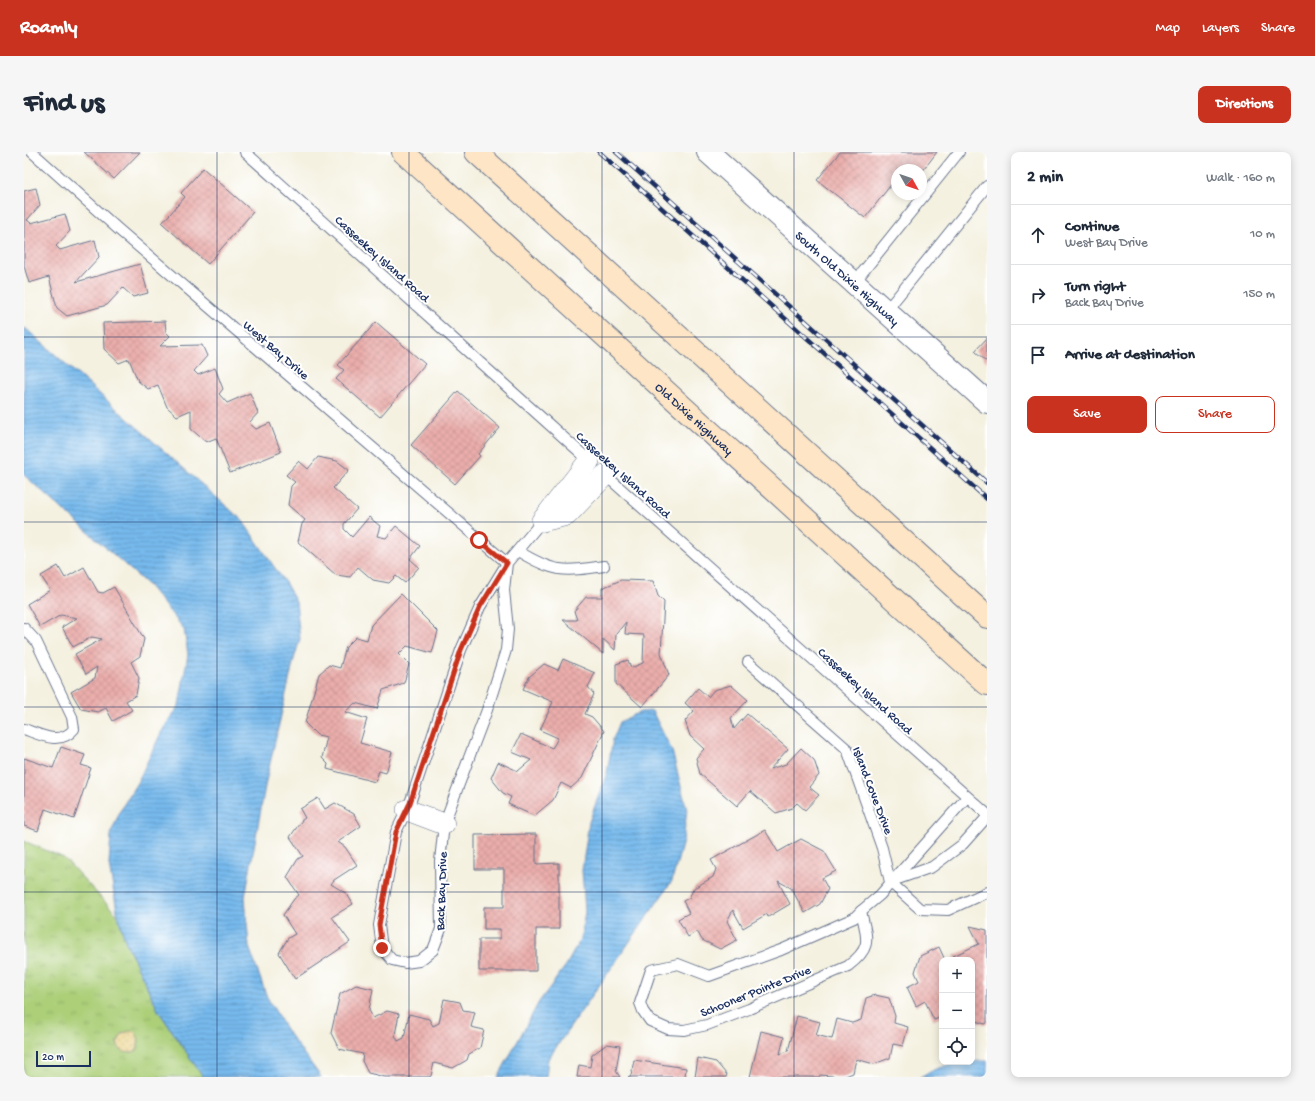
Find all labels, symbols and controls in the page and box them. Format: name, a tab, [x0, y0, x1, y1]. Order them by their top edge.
text: Roamly	[20, 17, 77, 40]
text: Map	[1156, 20, 1180, 37]
text: Layers	[1202, 20, 1239, 37]
text: Share	[1261, 20, 1295, 37]
button: Directions	[1198, 86, 1291, 123]
text: Find us	[24, 88, 104, 121]
north arrow	[891, 164, 927, 200]
text: 2 min	[1027, 168, 1063, 188]
text: Walk · 160 m	[1206, 171, 1275, 186]
street label: Casseekey Island Road	[331, 213, 433, 307]
text: Continue	[1065, 218, 1119, 236]
icon: ahead	[1027, 224, 1049, 246]
text: 10 m	[1250, 227, 1275, 242]
street label: South Old Dixie Highway	[791, 229, 902, 330]
text: West Bay Drive	[1065, 236, 1148, 251]
text: Turn right	[1065, 278, 1125, 296]
icon: right	[1027, 284, 1049, 306]
text: 150 m	[1243, 287, 1275, 302]
text: Back Bay Drive	[1065, 296, 1144, 311]
street label: West Bay Drive	[239, 318, 312, 384]
icon: arrive	[1027, 344, 1049, 366]
text: Arrive at destination	[1065, 346, 1195, 364]
street label: Old Dixie Highway	[651, 380, 736, 460]
button: Save	[1027, 396, 1147, 433]
button: Share	[1155, 396, 1275, 433]
street label: Casseekey Island Road	[572, 429, 674, 523]
route start	[470, 531, 488, 549]
street label: Casseekey Island Road	[814, 645, 916, 739]
street label: Island Cove Drive	[848, 745, 895, 837]
street label: Back Bay Drive	[434, 851, 451, 932]
route end	[373, 939, 391, 957]
map controls	[939, 957, 975, 1065]
button: +	[939, 957, 975, 993]
street label: Schooner Pointe Drive	[698, 963, 814, 1021]
button: −	[939, 993, 975, 1029]
button: locate	[939, 1029, 975, 1065]
scale bar	[36, 1049, 91, 1068]
text: 20 m	[42, 1052, 64, 1064]

